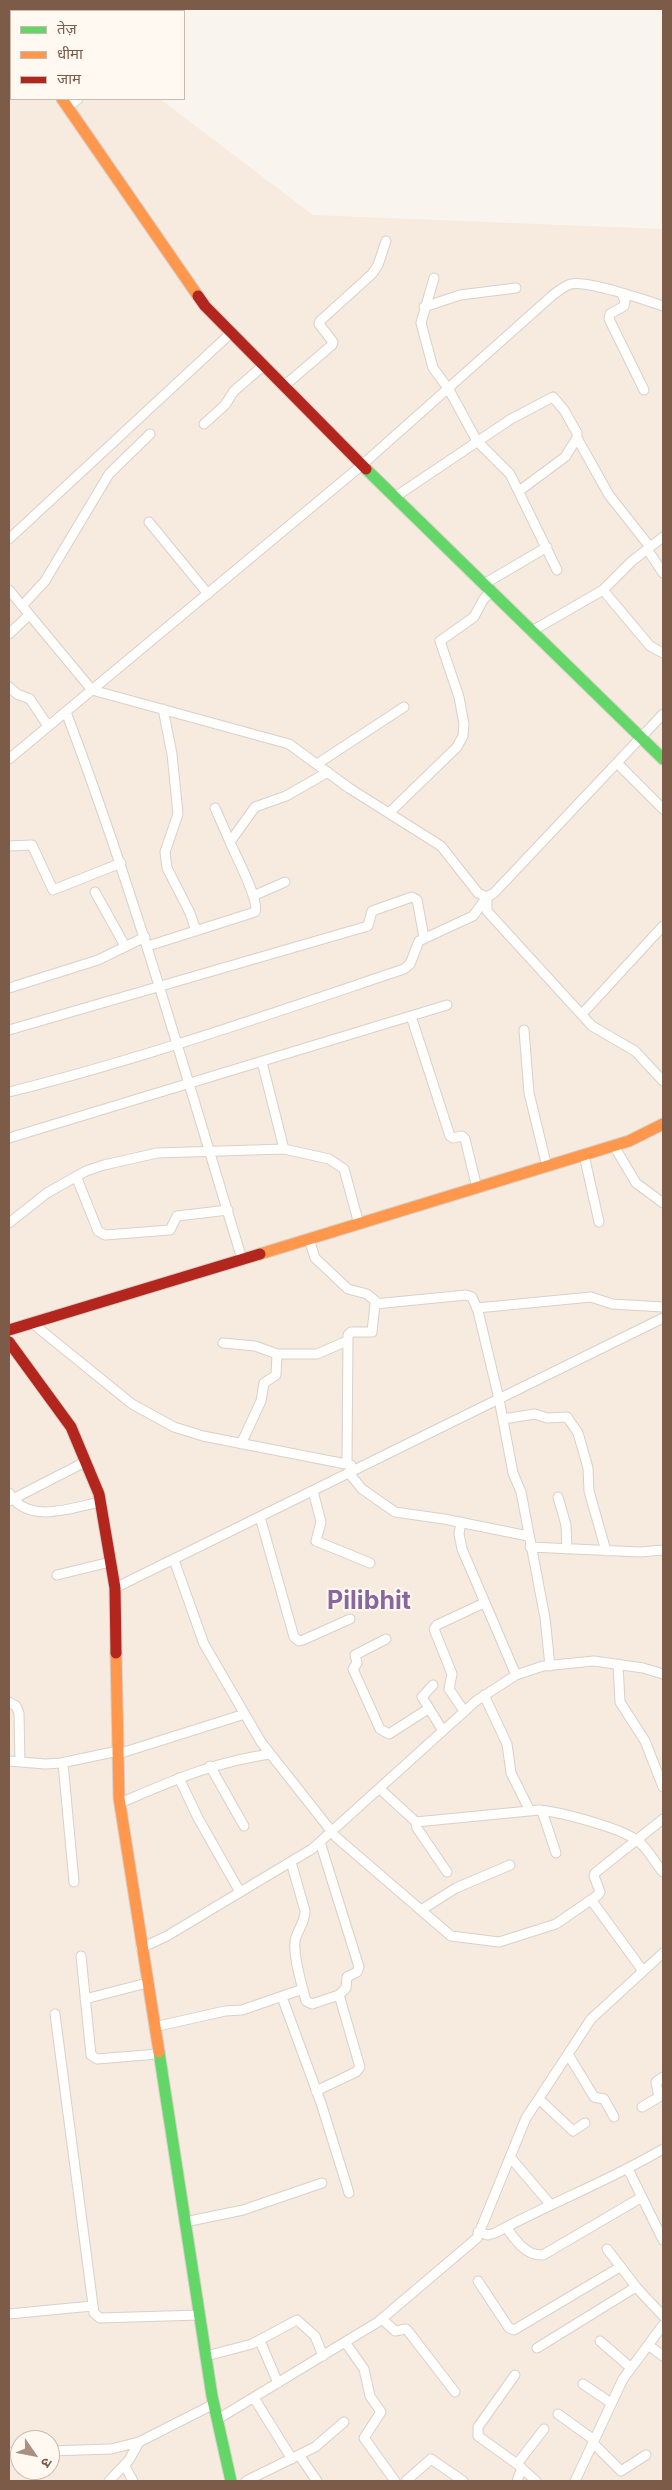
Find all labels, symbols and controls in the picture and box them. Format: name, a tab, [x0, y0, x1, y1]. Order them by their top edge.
legend	[10, 10, 185, 100]
text: तेज़	[57, 19, 77, 38]
text: धीमा	[57, 44, 83, 63]
text: जाम	[57, 69, 81, 88]
district label: Pilibhit	[327, 1586, 411, 1616]
north arrow	[10, 2430, 60, 2480]
text: उ	[38, 2455, 57, 2471]

